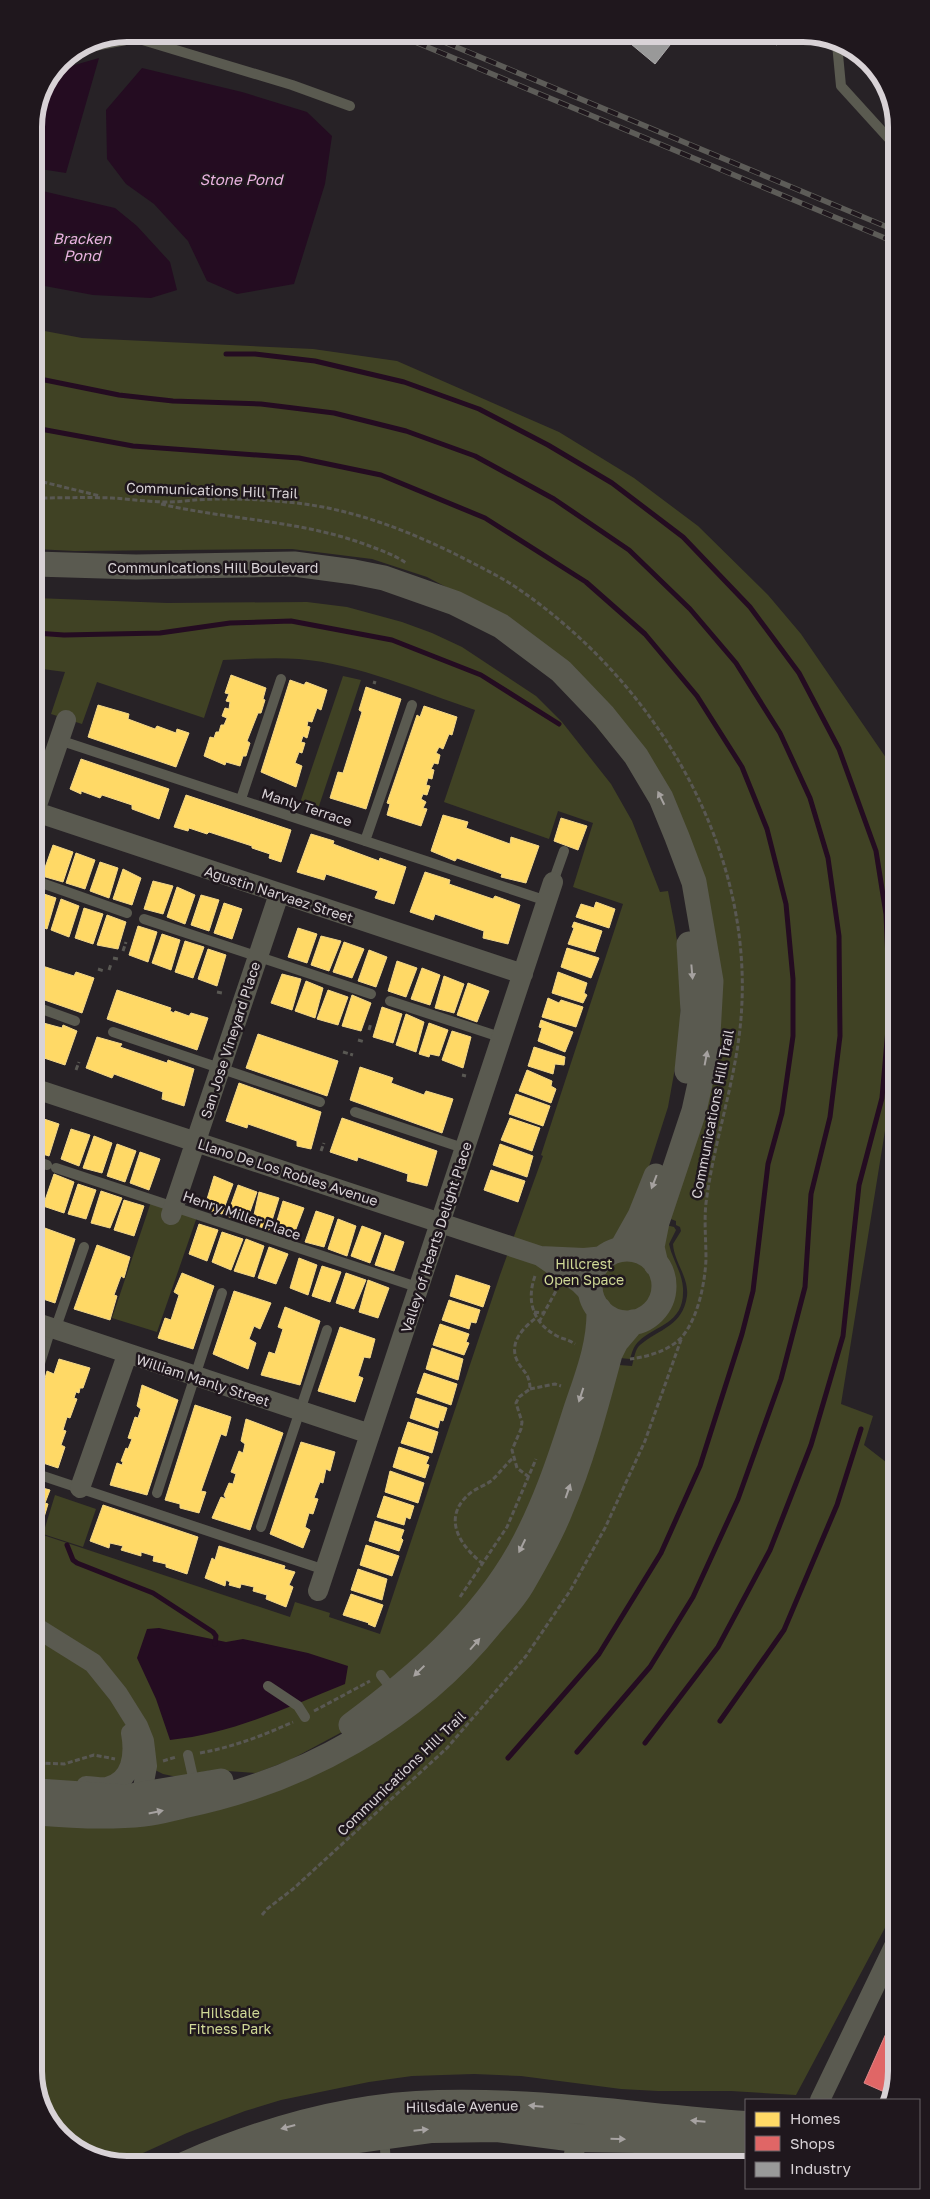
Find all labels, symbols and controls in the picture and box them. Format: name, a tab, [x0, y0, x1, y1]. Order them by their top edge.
water label: Stone Pond	[199, 170, 284, 188]
water label: Bracken Pond	[53, 229, 112, 264]
street label: Communications Hill Trail	[126, 479, 298, 501]
street label: Communications Hill Boulevard	[108, 559, 318, 576]
street label: Manly Terrace	[260, 784, 354, 830]
one-way arrow	[656, 791, 665, 806]
street label: Agustin Narvaez Street	[203, 862, 355, 926]
street label: San Jose Vineyard Place	[197, 959, 263, 1121]
one-way arrow	[688, 964, 696, 980]
street label: Communications Hill Trail	[687, 1028, 737, 1200]
one-way arrow	[702, 1049, 710, 1065]
street label: Llano De Los Robles Avenue	[196, 1135, 380, 1209]
street label: Valley of Hearts Delight Place	[397, 1139, 475, 1335]
one-way arrow	[650, 1175, 658, 1190]
street label: Henry Miller Place	[181, 1187, 303, 1243]
park label: Hillcrest Open Space	[544, 1255, 624, 1288]
street label: William Manly Street	[134, 1350, 272, 1410]
one-way arrow	[576, 1388, 584, 1403]
one-way arrow	[564, 1483, 572, 1498]
one-way arrow	[517, 1539, 525, 1553]
one-way arrow	[469, 1638, 481, 1650]
one-way arrow	[413, 1665, 425, 1677]
street label: Communications Hill Trail	[333, 1707, 469, 1839]
one-way arrow	[149, 1808, 164, 1816]
park label: Hillsdale Fitness Park	[188, 2004, 272, 2037]
street label: Hillsdale Avenue	[406, 2097, 518, 2115]
legend	[745, 2099, 920, 2189]
one-way arrow	[528, 2102, 544, 2110]
text: Homes	[790, 2109, 840, 2127]
one-way arrow	[689, 2116, 705, 2124]
one-way arrow	[281, 2123, 296, 2131]
one-way arrow	[414, 2126, 430, 2134]
text: Shops	[790, 2134, 835, 2152]
one-way arrow	[610, 2135, 626, 2143]
text: Industry	[790, 2159, 851, 2177]

